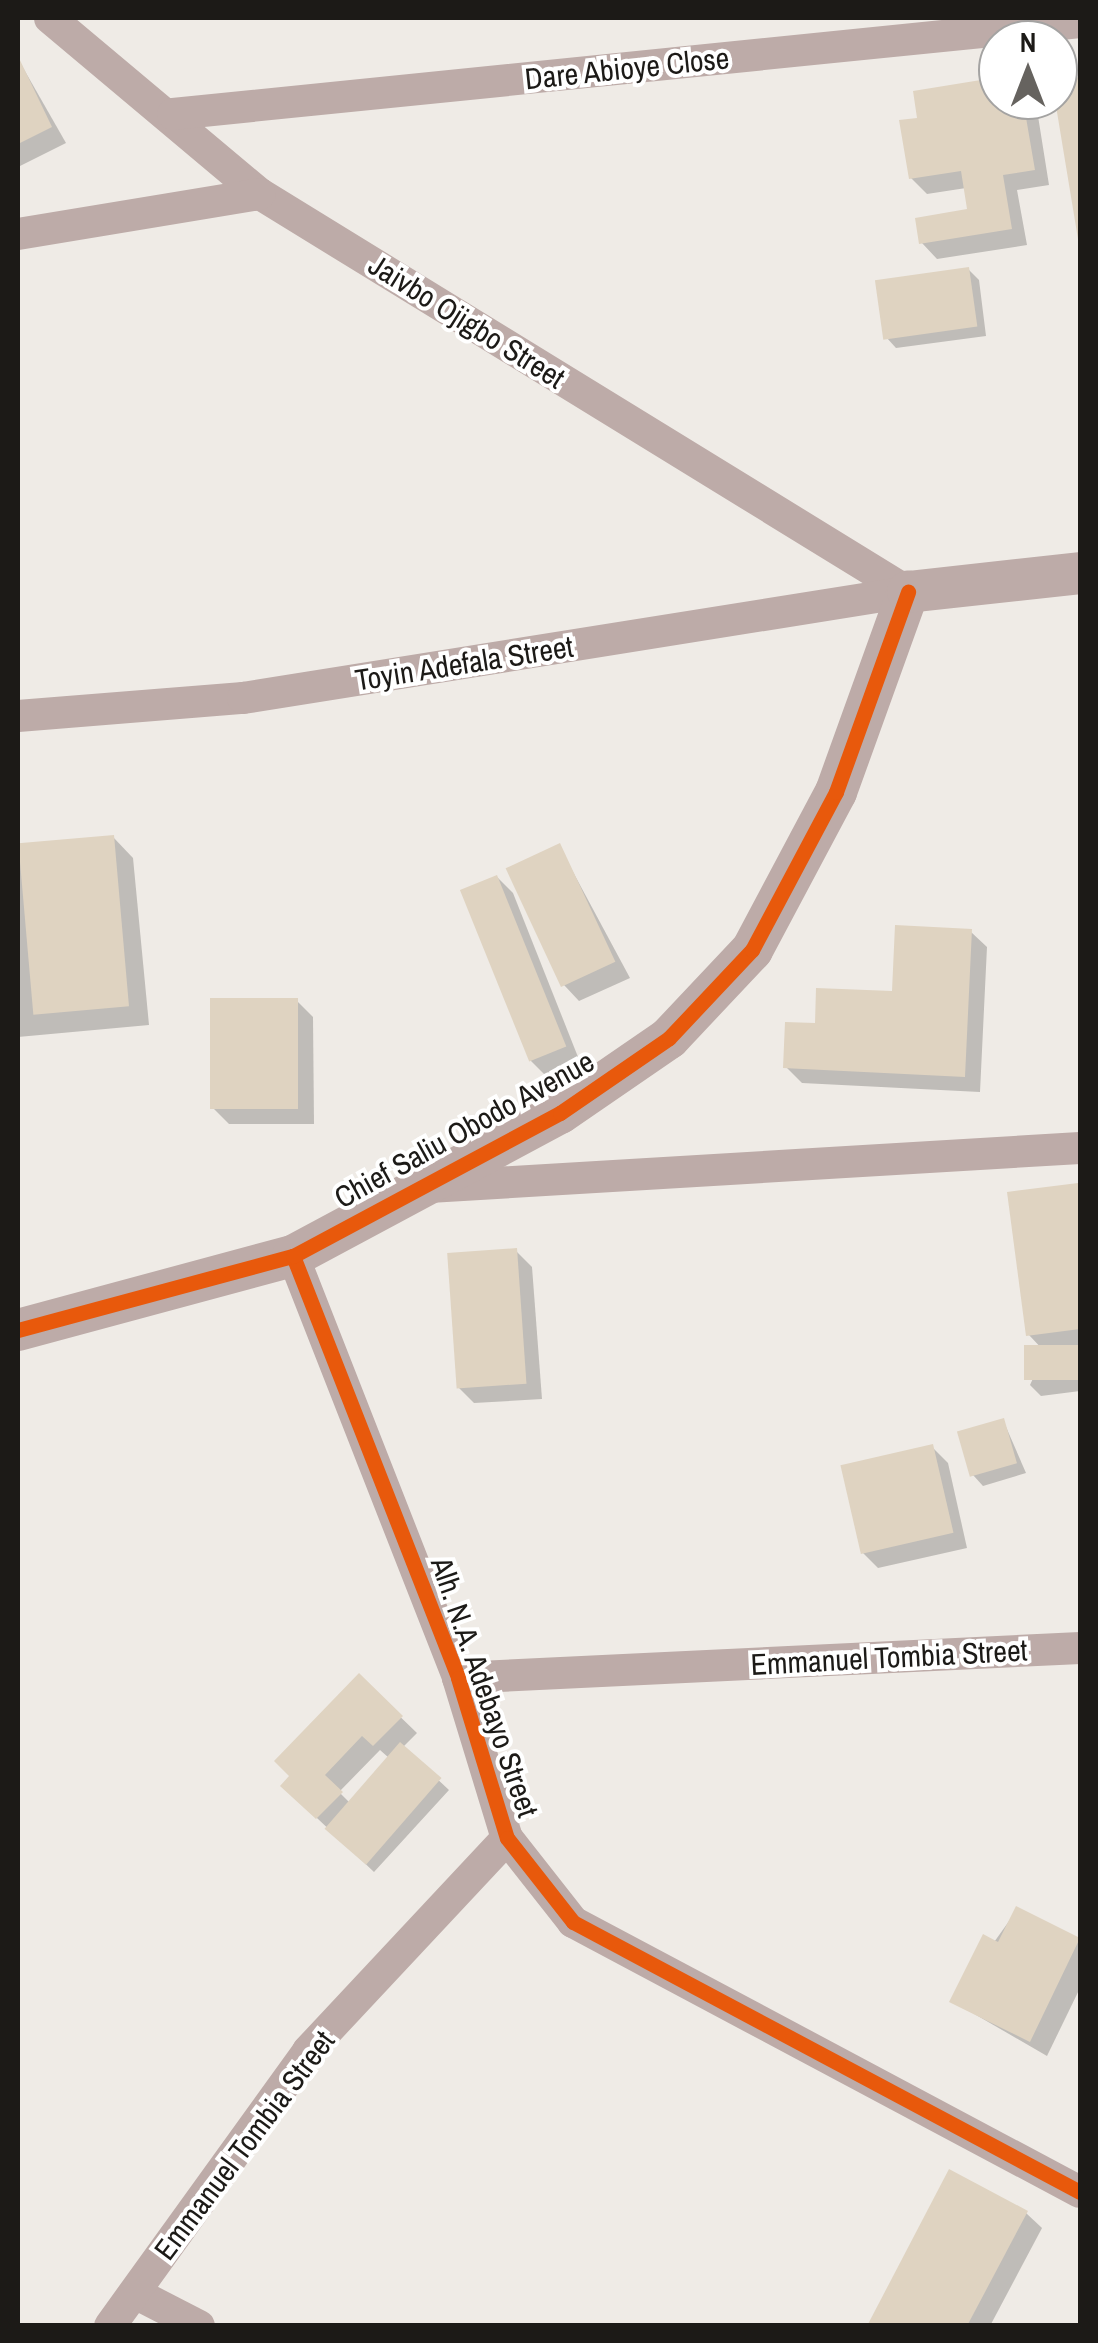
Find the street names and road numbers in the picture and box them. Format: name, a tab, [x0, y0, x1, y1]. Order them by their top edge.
street label: Dare Abioye Close	[522, 39, 732, 97]
street label: Jaivbo Ojigbo Street	[362, 246, 572, 396]
street label: Toyin Adefala Street	[352, 628, 576, 698]
street label: Chief Saliu Obodo Avenue	[327, 1042, 601, 1216]
street label: Alh. N.A. Adebayo Street	[423, 1552, 547, 1822]
street label: Emmanuel Tombia Street	[749, 1632, 1029, 1682]
street label: Emmanuel Tombia Street	[146, 2023, 342, 2267]

